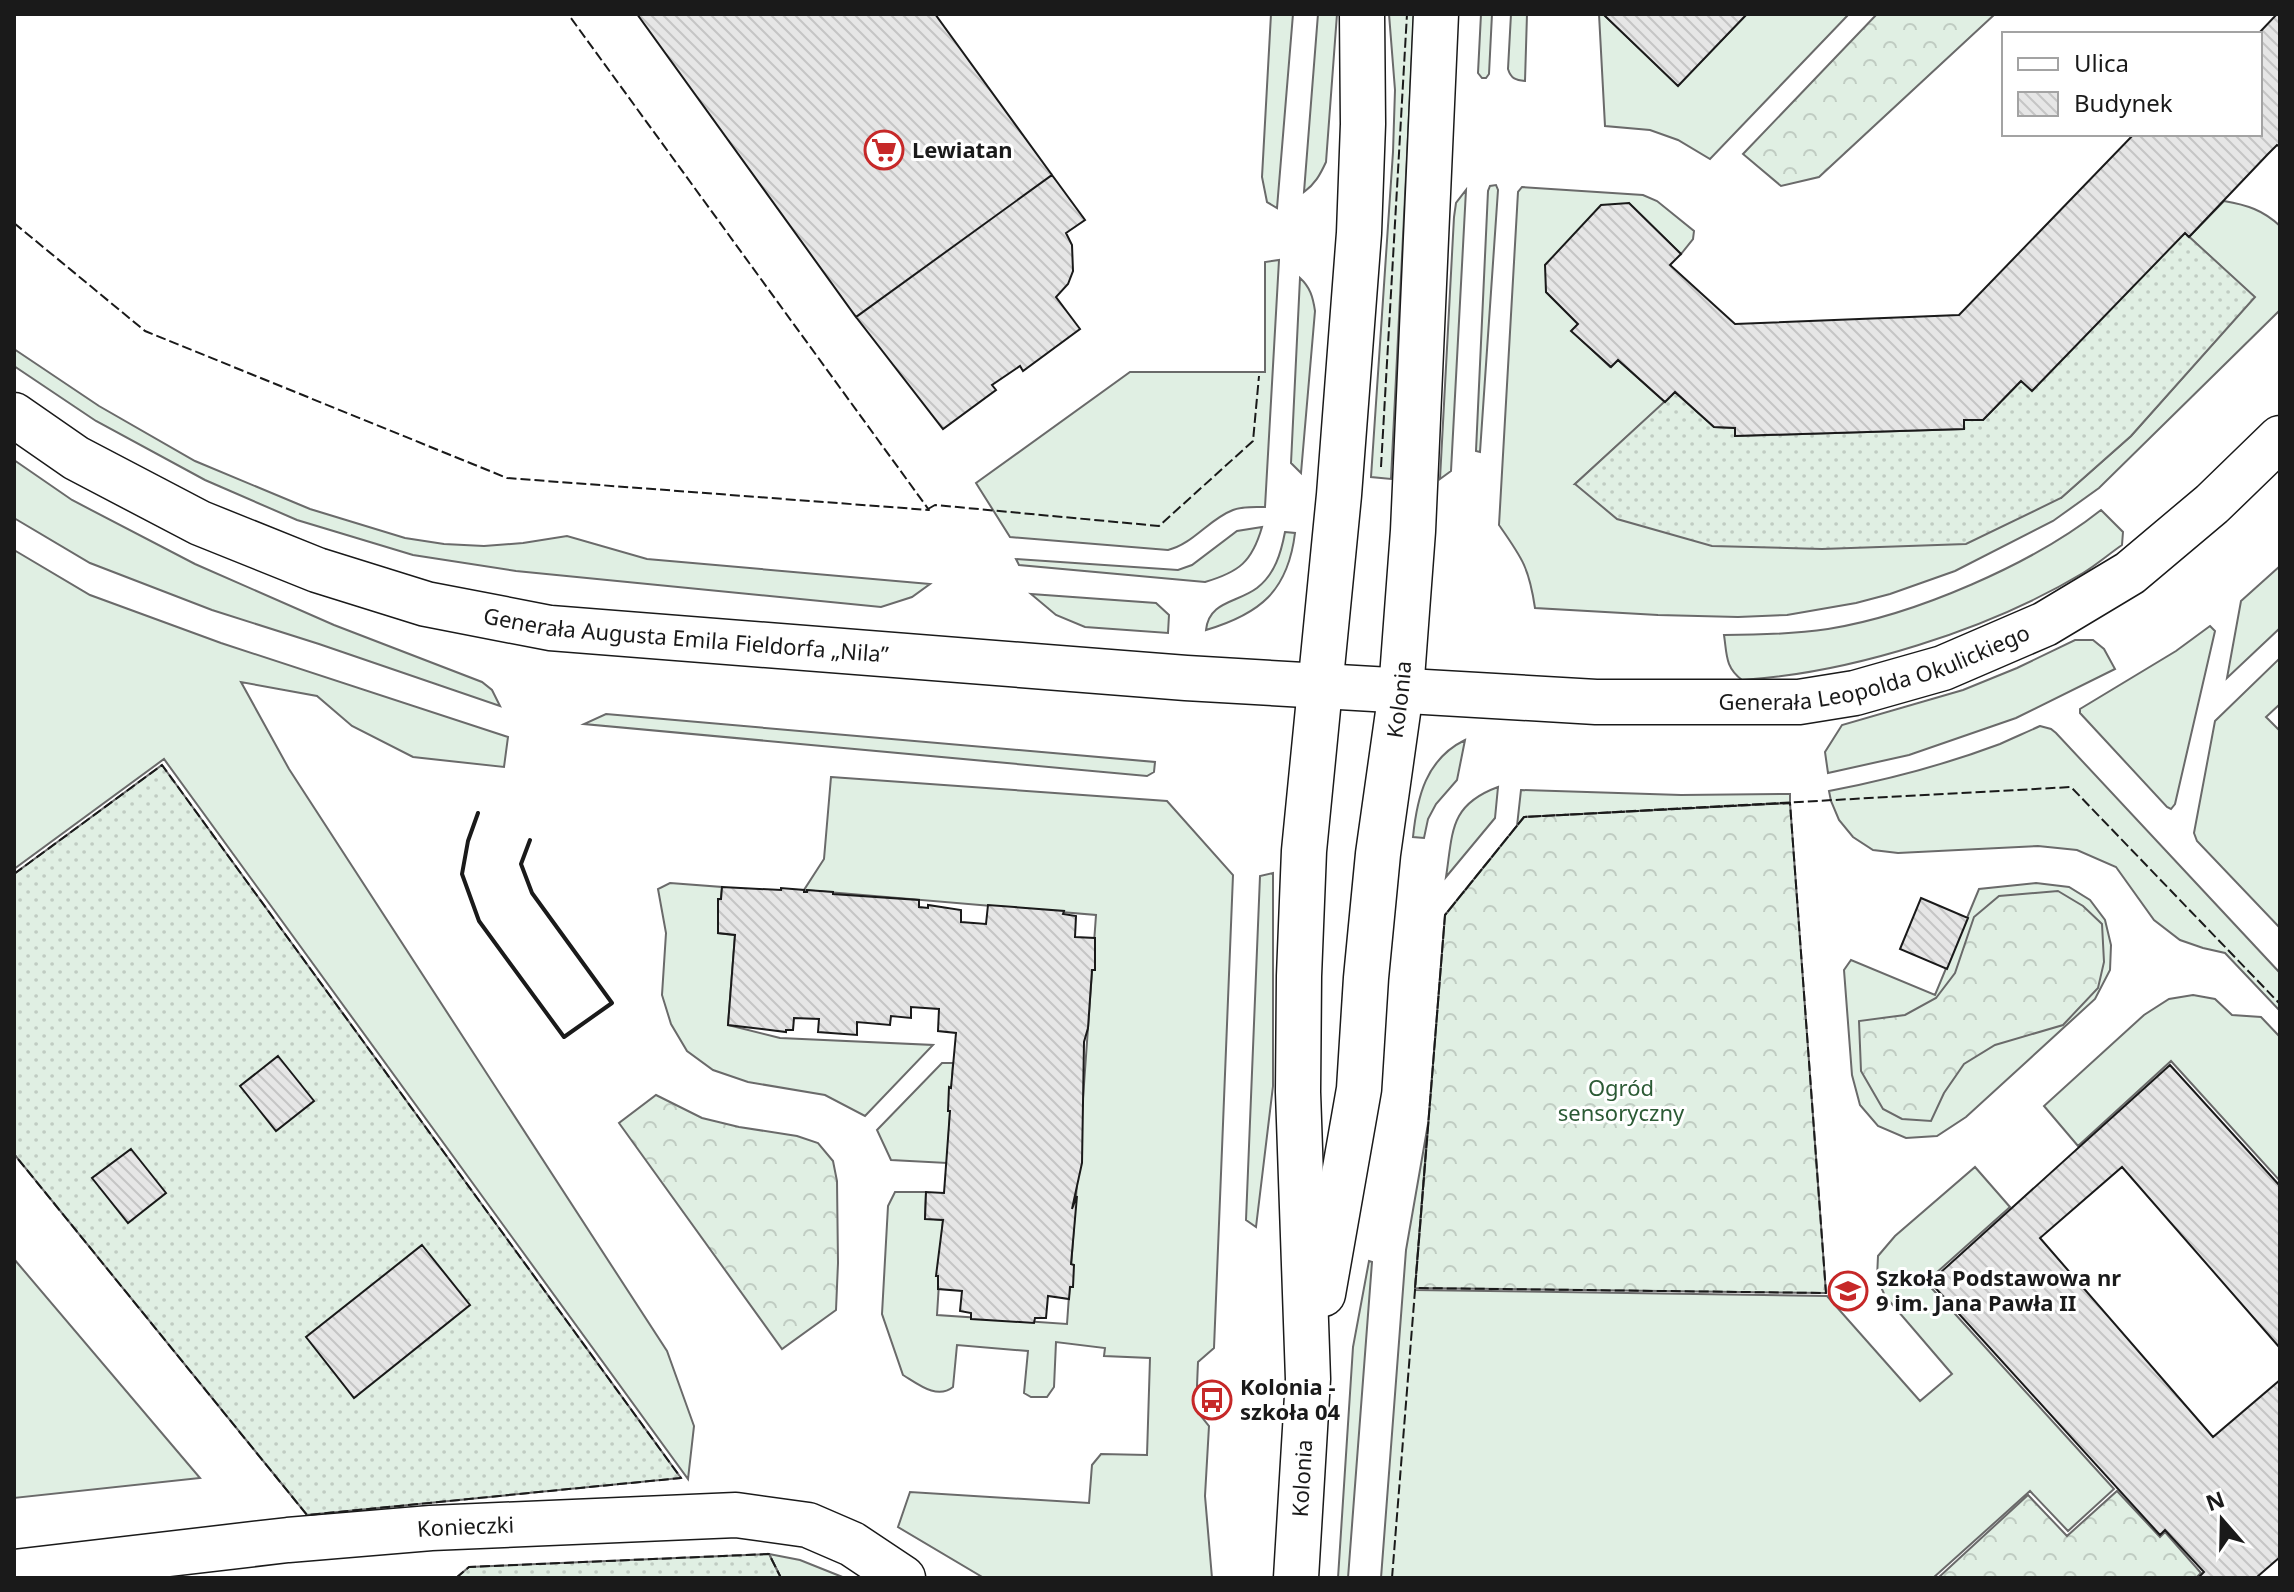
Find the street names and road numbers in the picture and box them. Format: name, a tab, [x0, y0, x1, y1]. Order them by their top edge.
street label: Generała Augusta Emila Fieldorfa „Nila”	[481, 599, 890, 669]
street label: Generała Leopolda Okulickiego	[1718, 616, 2034, 716]
street label: Kolonia	[1379, 660, 1417, 740]
street label: Kolonia	[1284, 1438, 1318, 1518]
street label: Konieczki	[416, 1508, 515, 1543]

